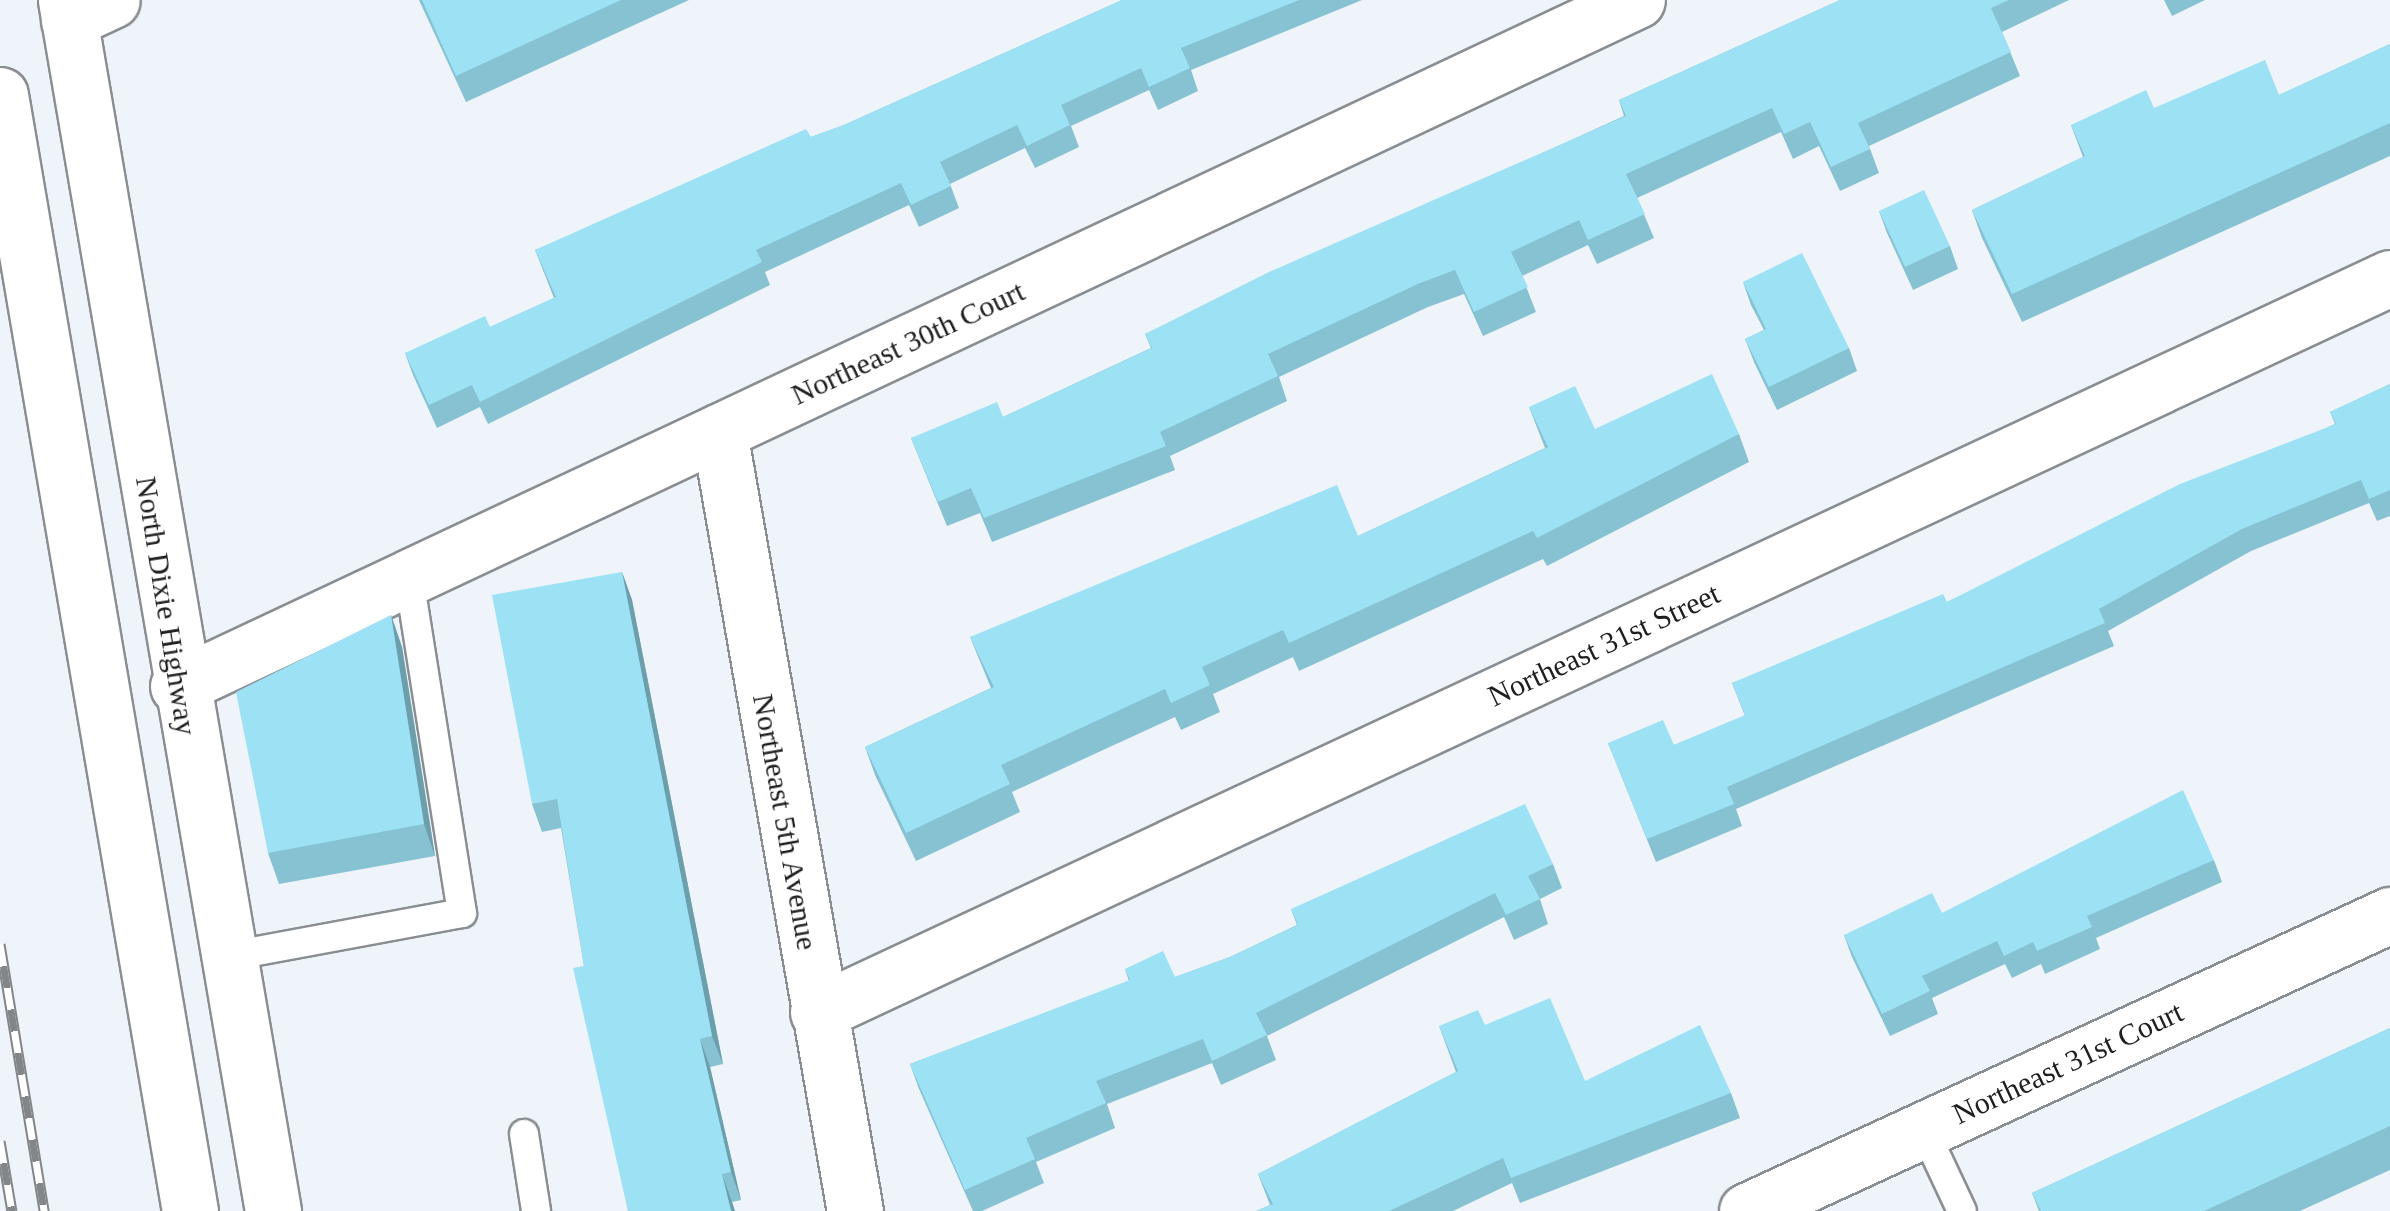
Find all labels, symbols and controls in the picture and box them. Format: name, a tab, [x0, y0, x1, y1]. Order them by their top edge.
street label: Northeast 30th Court	[786, 273, 1030, 413]
street label: North Dixie Highway	[128, 474, 204, 738]
street label: Northeast 31st Street	[1482, 576, 1726, 714]
street label: Northeast 5th Avenue	[745, 690, 825, 954]
street label: Northeast 31st Court	[1947, 994, 2189, 1132]

